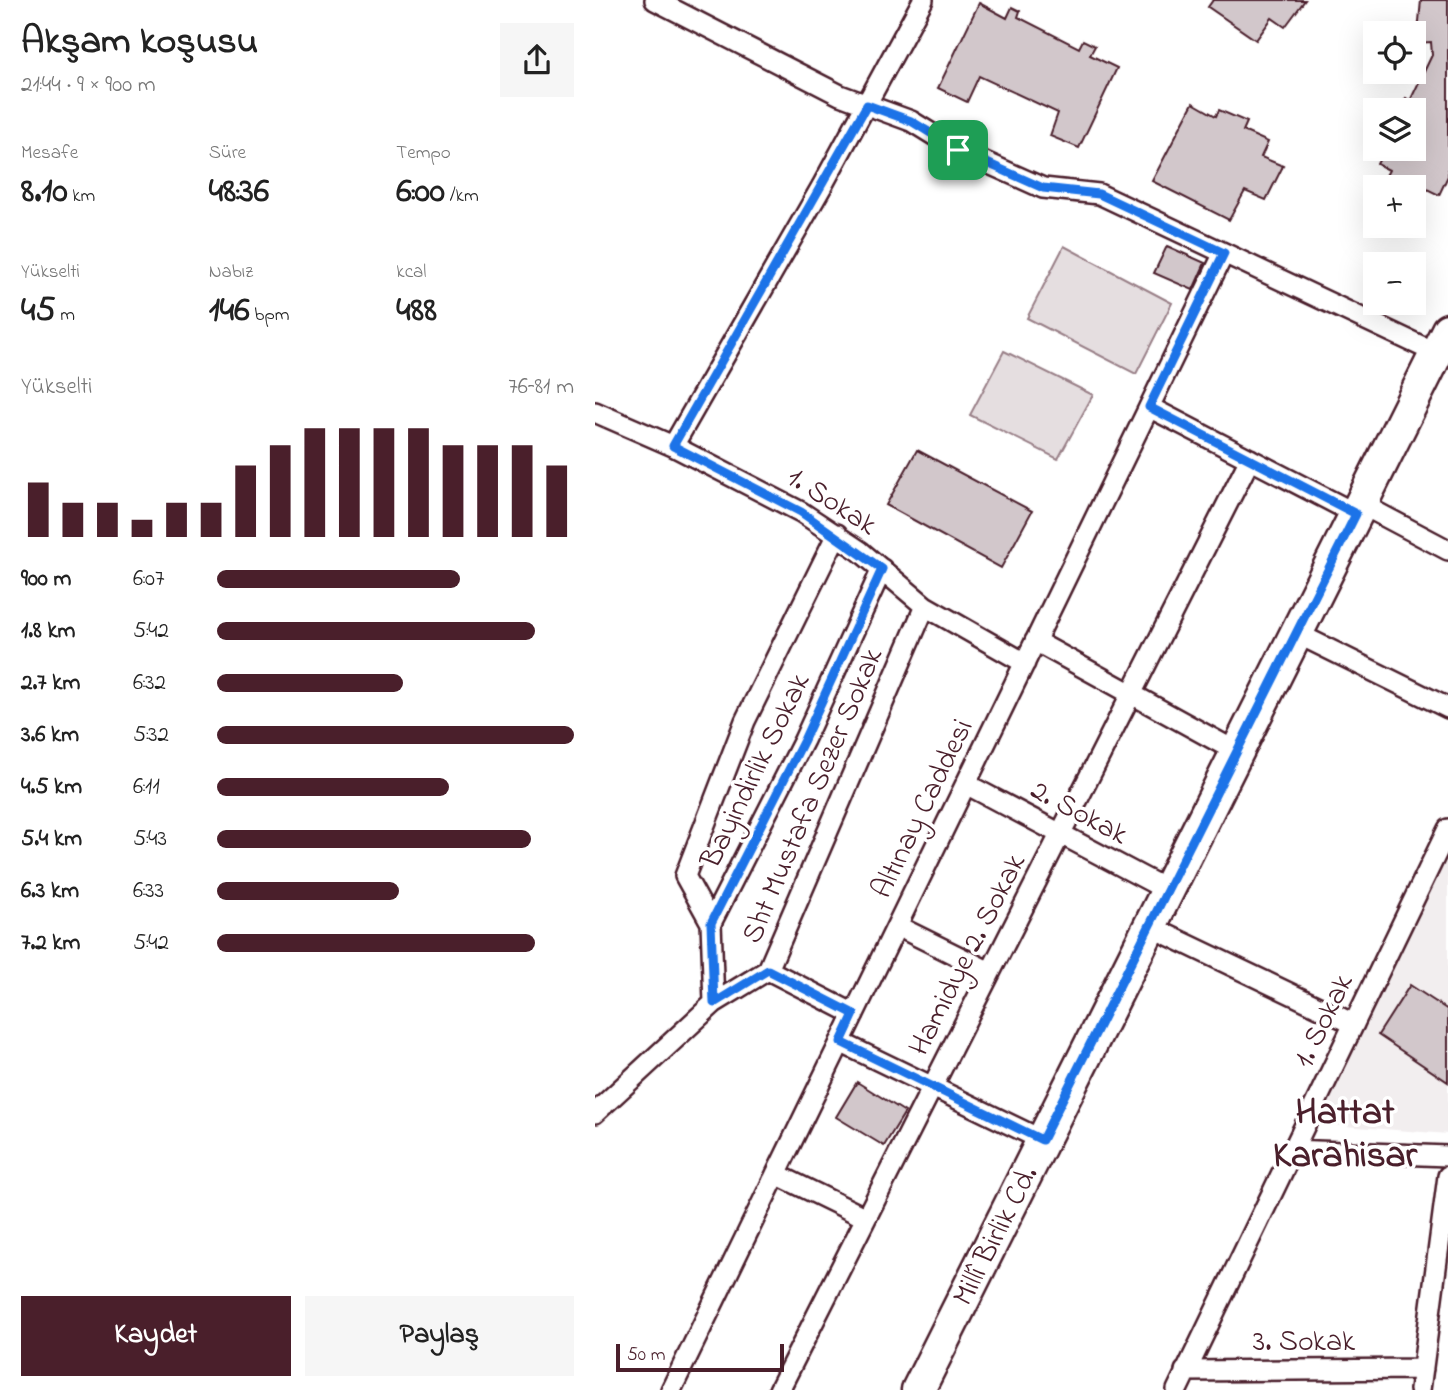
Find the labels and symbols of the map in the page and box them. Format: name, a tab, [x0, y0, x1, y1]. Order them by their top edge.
pin	[928, 120, 988, 180]
street label: 1. Sokak	[778, 457, 886, 549]
street label: Sht Mustafa Sezer Sokak	[731, 641, 896, 951]
street label: Bayindirlik Sokak	[690, 665, 823, 877]
street label: Altınay Caddesi	[861, 712, 986, 906]
street label: 2. Sokak	[1022, 770, 1136, 858]
street label: Hamidye 2. Sokak	[899, 846, 1039, 1064]
street label: 1. Sokak	[1283, 966, 1367, 1076]
district label: Hattat Karahisar	[1273, 1087, 1418, 1184]
street label: Millî Birlik Cd.	[943, 1159, 1051, 1314]
street label: 3. Sokak	[1253, 1321, 1356, 1365]
scale bar	[616, 1341, 784, 1373]

